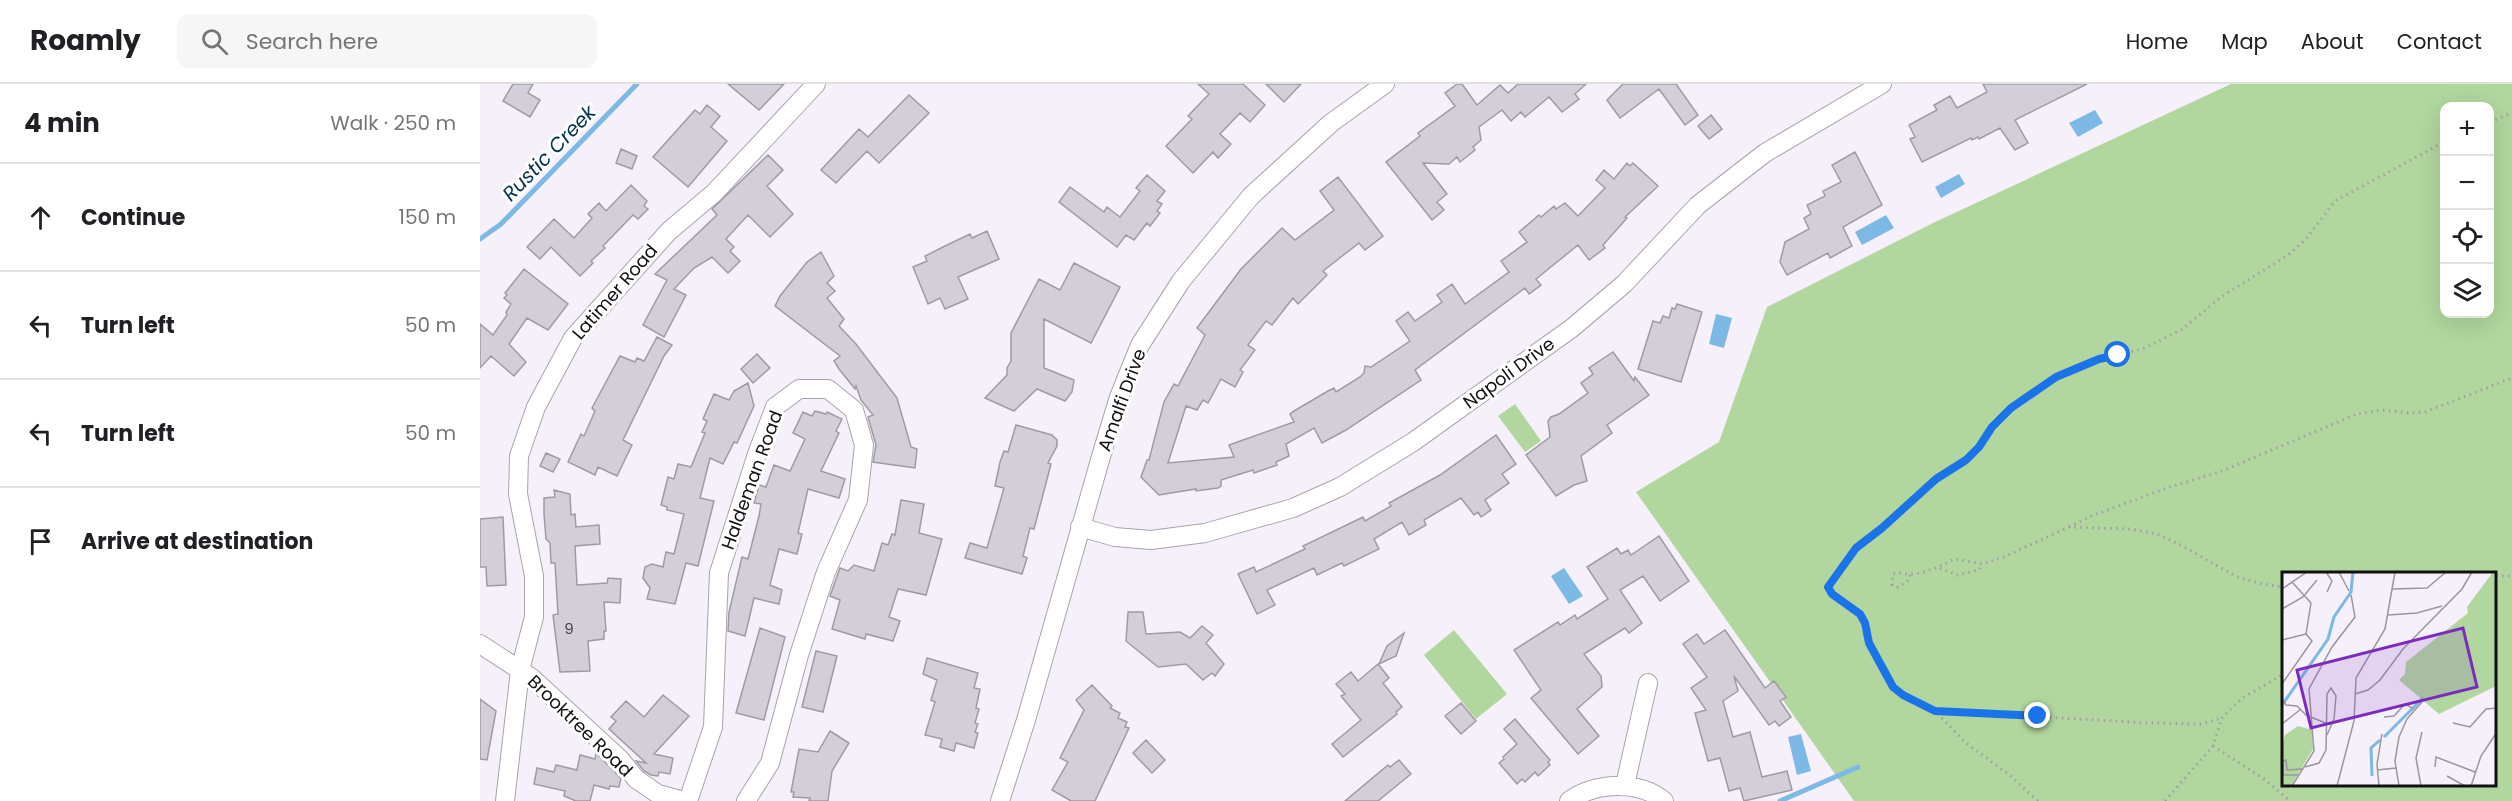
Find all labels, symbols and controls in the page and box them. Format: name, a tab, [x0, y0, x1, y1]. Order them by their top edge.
search box	[177, 14, 597, 68]
text: Roamly	[30, 21, 141, 60]
icon: search	[198, 25, 231, 58]
text: Search here	[246, 26, 378, 57]
text: Home	[2126, 27, 2188, 56]
text: Map	[2221, 27, 2268, 56]
text: About	[2301, 27, 2364, 56]
text: Contact	[2397, 27, 2482, 56]
water label: Rustic Creek	[496, 98, 603, 207]
map controls	[2440, 102, 2494, 318]
button: +	[2440, 102, 2494, 156]
text: 4 min	[24, 105, 100, 141]
text: Walk · 250 m	[330, 109, 456, 137]
button: −	[2440, 156, 2494, 210]
icon: ahead	[24, 201, 57, 234]
text: Continue	[81, 202, 185, 233]
text: 150 m	[399, 203, 456, 231]
button: locate	[2440, 210, 2494, 264]
street label: Latimer Road	[566, 239, 663, 345]
button: layers	[2440, 264, 2494, 318]
icon: left	[24, 309, 57, 342]
text: Turn left	[81, 310, 175, 341]
text: 50 m	[405, 311, 456, 339]
street label: Napoli Drive	[1458, 331, 1559, 414]
route start	[2104, 341, 2130, 367]
street label: Amalfi Drive	[1091, 345, 1152, 455]
street label: Haldeman Road	[715, 407, 788, 553]
icon: left	[24, 417, 57, 450]
text: Turn left	[81, 418, 175, 449]
text: 50 m	[405, 419, 456, 447]
icon: arrive	[24, 525, 57, 558]
text: Arrive at destination	[81, 526, 313, 557]
inset map	[2282, 572, 2497, 786]
house number: 9	[564, 618, 574, 639]
street label: Brooktree Road	[522, 669, 638, 782]
route end	[2024, 702, 2050, 728]

